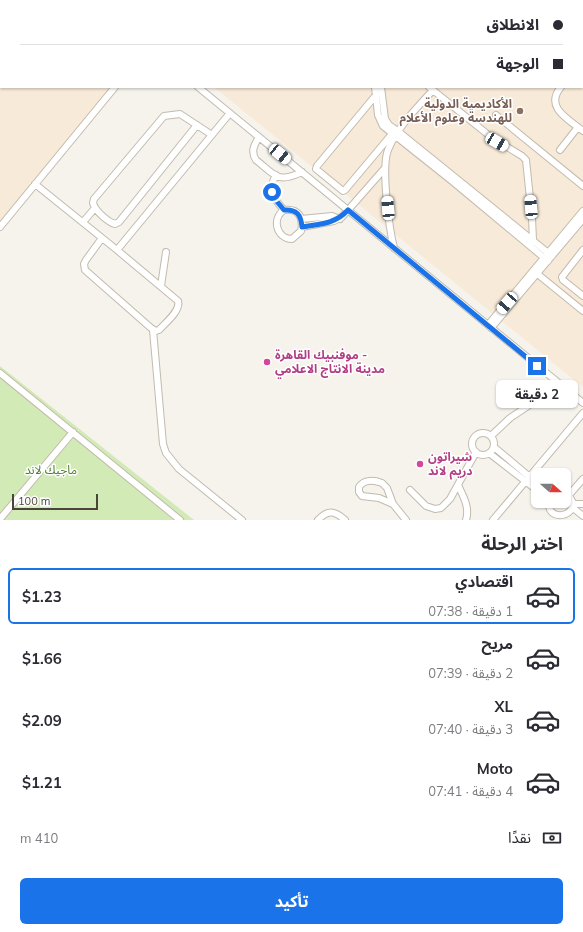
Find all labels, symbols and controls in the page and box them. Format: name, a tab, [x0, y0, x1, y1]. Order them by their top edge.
text: الانطلاق	[487, 15, 539, 34]
text: الوجهة	[496, 54, 539, 73]
place label: الأكاديمية الدولية للهندسة وعلوم الأعلام	[399, 96, 512, 127]
marker: الأكاديمية الدولية للهندسة وعلوم الأعلام	[515, 106, 525, 116]
car	[484, 131, 510, 153]
car	[267, 142, 293, 166]
route start	[263, 183, 281, 201]
car	[524, 195, 538, 219]
car	[381, 196, 395, 220]
car	[495, 290, 519, 316]
place label: موفنبيك القاهرة - مدينة الانتاج الاعلامي	[275, 347, 385, 379]
marker: موفنبيك القاهرة - مدينة الانتاج الاعلامي	[262, 357, 272, 367]
route end	[528, 357, 546, 375]
callout: 2 دقيقة	[496, 380, 578, 408]
text: 2 دقيقة	[515, 386, 559, 402]
place label: شيراتون دريم لاند	[428, 449, 473, 480]
marker: شيراتون دريم لاند	[415, 459, 425, 469]
park label: ماجيك لاند	[25, 462, 77, 477]
north arrow	[531, 468, 571, 508]
map controls	[531, 468, 571, 508]
scale bar	[12, 492, 98, 511]
text: 100 m	[18, 494, 50, 508]
text: اختر الرحلة	[481, 532, 563, 555]
text: اقتصادي	[455, 572, 513, 591]
icon: car	[525, 578, 561, 614]
text: $1.23	[22, 587, 62, 606]
text: 1 دقيقة · 07:38	[428, 603, 513, 619]
text: مريح	[481, 634, 513, 653]
icon: car	[525, 640, 561, 676]
text: $1.66	[22, 649, 62, 668]
text: 2 دقيقة · 07:39	[428, 665, 513, 681]
text: XL	[495, 697, 513, 716]
icon: car	[525, 702, 561, 738]
text: $2.09	[22, 711, 62, 730]
text: 3 دقيقة · 07:40	[428, 721, 513, 737]
text: Moto	[477, 759, 513, 778]
icon: car	[525, 764, 561, 800]
text: $1.21	[22, 773, 62, 792]
text: 4 دقيقة · 07:41	[428, 783, 513, 799]
icon: cash	[541, 827, 563, 849]
text: نقدًا	[508, 828, 531, 847]
text: 410 m	[20, 830, 58, 846]
button: تأكيد	[20, 878, 563, 924]

